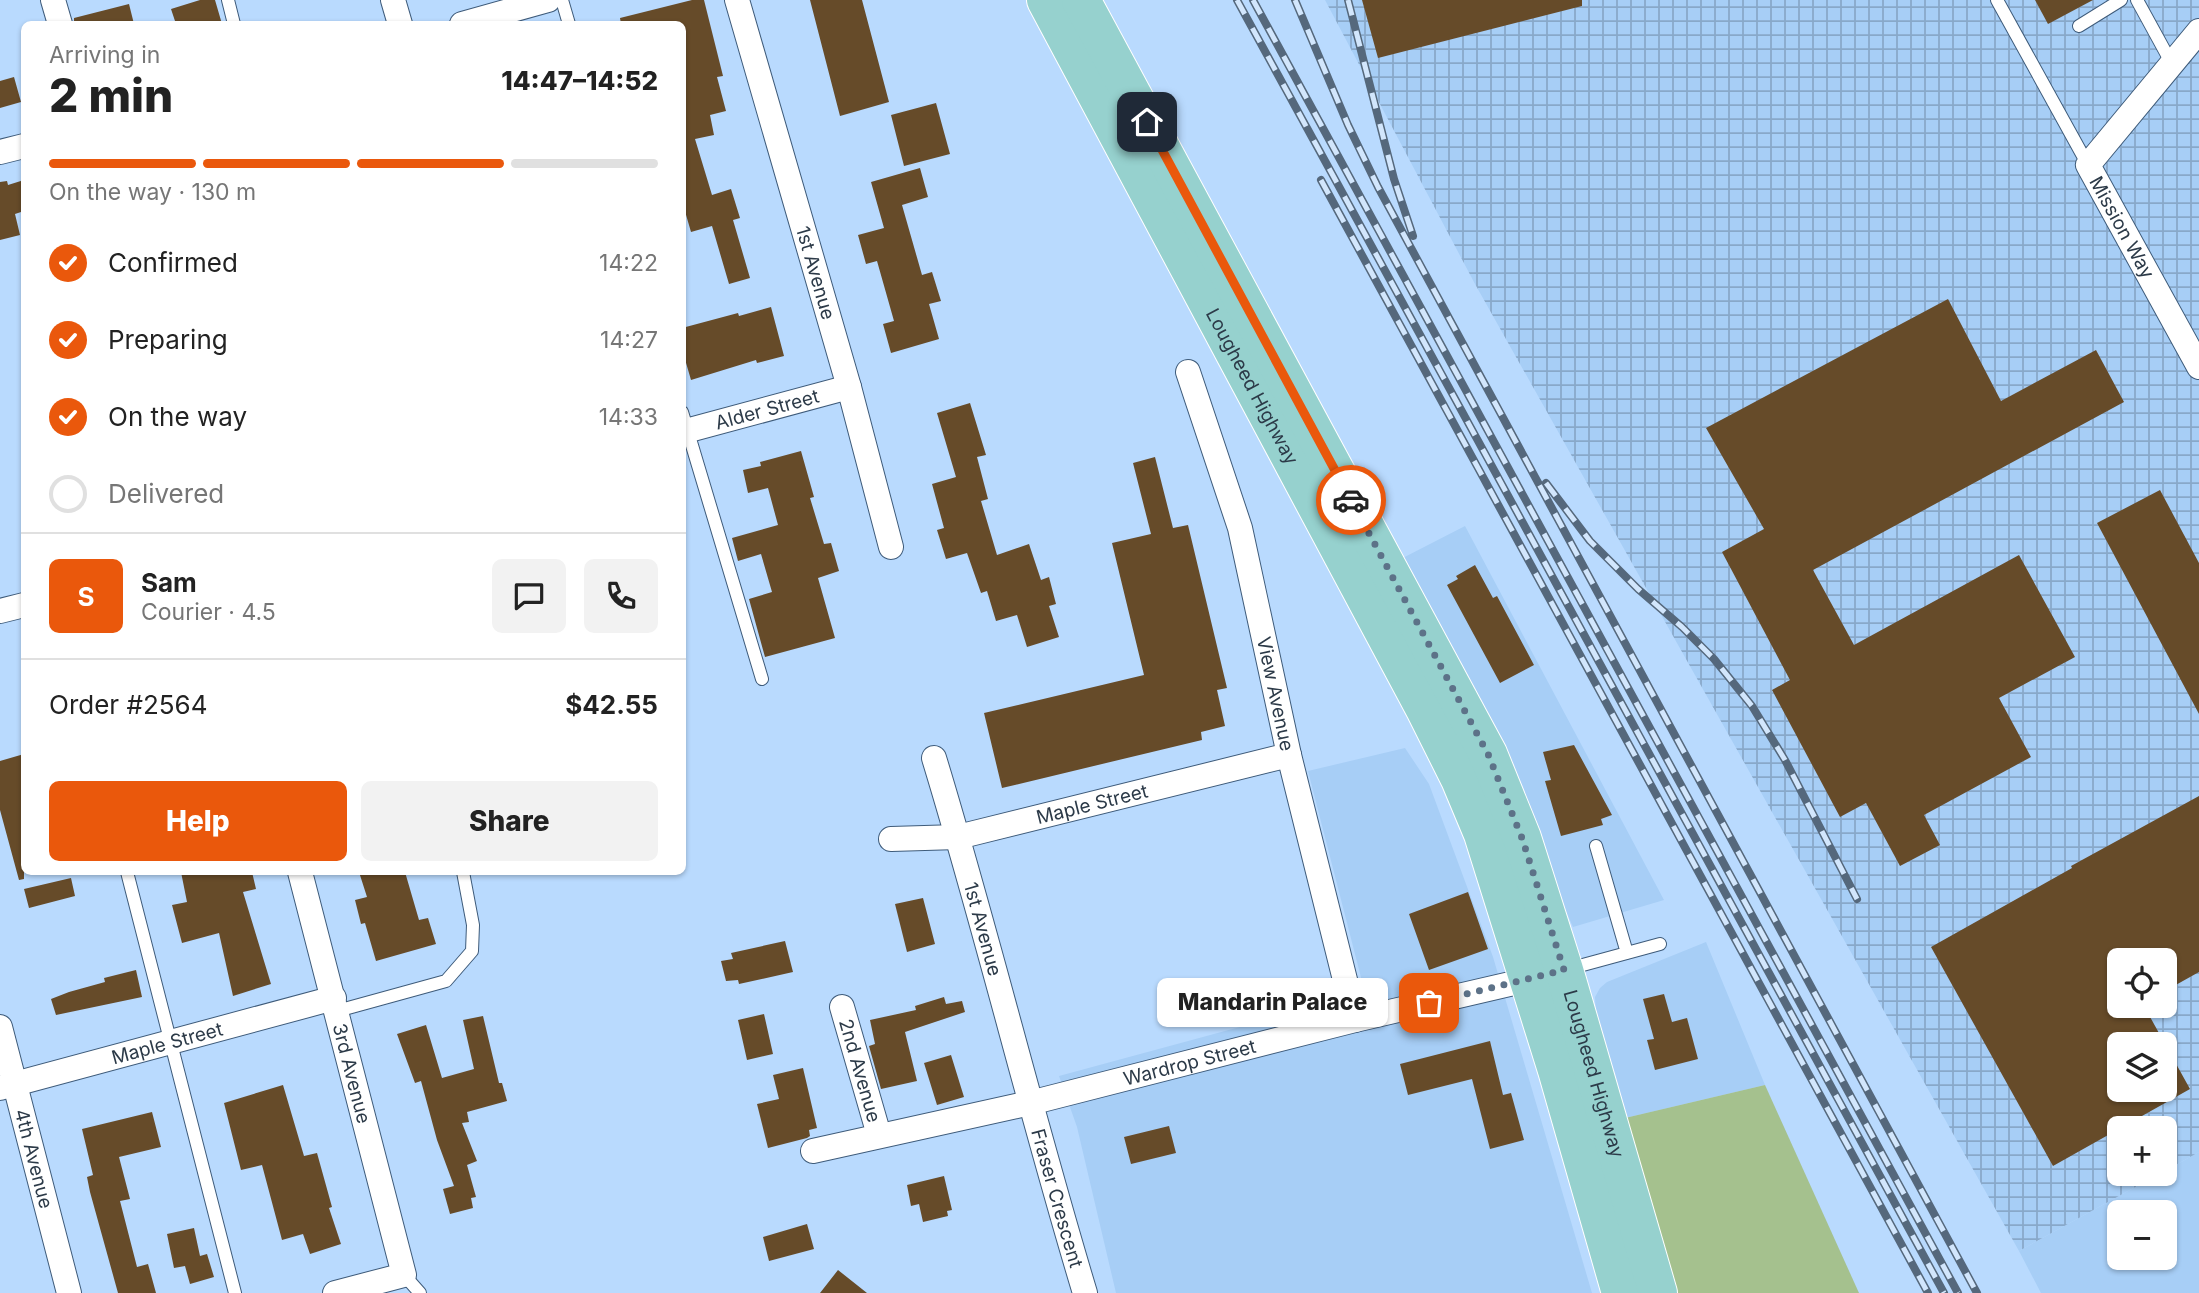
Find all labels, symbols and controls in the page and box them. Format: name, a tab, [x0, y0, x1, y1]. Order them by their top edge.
text: Arriving in	[49, 41, 160, 69]
text: 14:47–14:52	[501, 65, 658, 96]
text: 2 min	[49, 67, 173, 123]
pin	[1117, 92, 1177, 152]
icon: home	[1128, 103, 1166, 141]
street label: Mission Way	[2084, 172, 2159, 283]
text: On the way · 130 m	[49, 178, 256, 206]
street label: 1st Avenue	[791, 224, 840, 322]
icon: check	[49, 244, 87, 282]
text: Confirmed	[108, 247, 238, 278]
text: 14:22	[599, 249, 658, 277]
street label: Lougheed Highway	[1201, 304, 1303, 469]
icon: check	[49, 321, 87, 359]
text: Preparing	[108, 324, 228, 355]
text: 14:27	[600, 326, 658, 354]
street label: Alder Street	[713, 385, 822, 435]
icon: check	[49, 398, 87, 436]
text: On the way	[108, 401, 247, 432]
text: 14:33	[599, 403, 658, 431]
courier	[1316, 465, 1386, 535]
text: Delivered	[108, 478, 224, 509]
icon: car	[1332, 481, 1370, 519]
button: chat	[492, 559, 566, 633]
button: phone	[584, 559, 658, 633]
text: Sam	[141, 567, 197, 598]
text: S	[77, 581, 95, 612]
text: Courier · 4.5	[141, 598, 276, 626]
street label: View Avenue	[1252, 635, 1299, 753]
text: Order #2564	[49, 689, 207, 720]
text: $42.55	[565, 689, 658, 720]
street label: Maple Street	[1034, 779, 1150, 829]
button: Help	[49, 781, 347, 861]
button: Share	[361, 781, 658, 861]
street label: 1st Avenue	[959, 880, 1007, 979]
map controls	[2107, 948, 2177, 1270]
button: locate	[2107, 948, 2177, 1018]
pin	[1399, 973, 1459, 1033]
callout: Mandarin Palace	[1156, 978, 1387, 1028]
icon: bag	[1410, 984, 1448, 1022]
street label: Lougheed Highway	[1558, 987, 1629, 1161]
text: Mandarin Palace	[1178, 988, 1367, 1016]
street label: 2nd Avenue	[834, 1016, 886, 1125]
street label: Maple Street	[109, 1018, 225, 1069]
street label: 3rd Avenue	[328, 1021, 375, 1126]
button: layers	[2107, 1032, 2177, 1102]
street label: Wardrop Street	[1121, 1035, 1258, 1091]
street label: 4th Avenue	[10, 1107, 58, 1211]
button: +	[2107, 1116, 2177, 1186]
street label: Fraser Crescent	[1026, 1126, 1088, 1270]
button: −	[2107, 1200, 2177, 1270]

